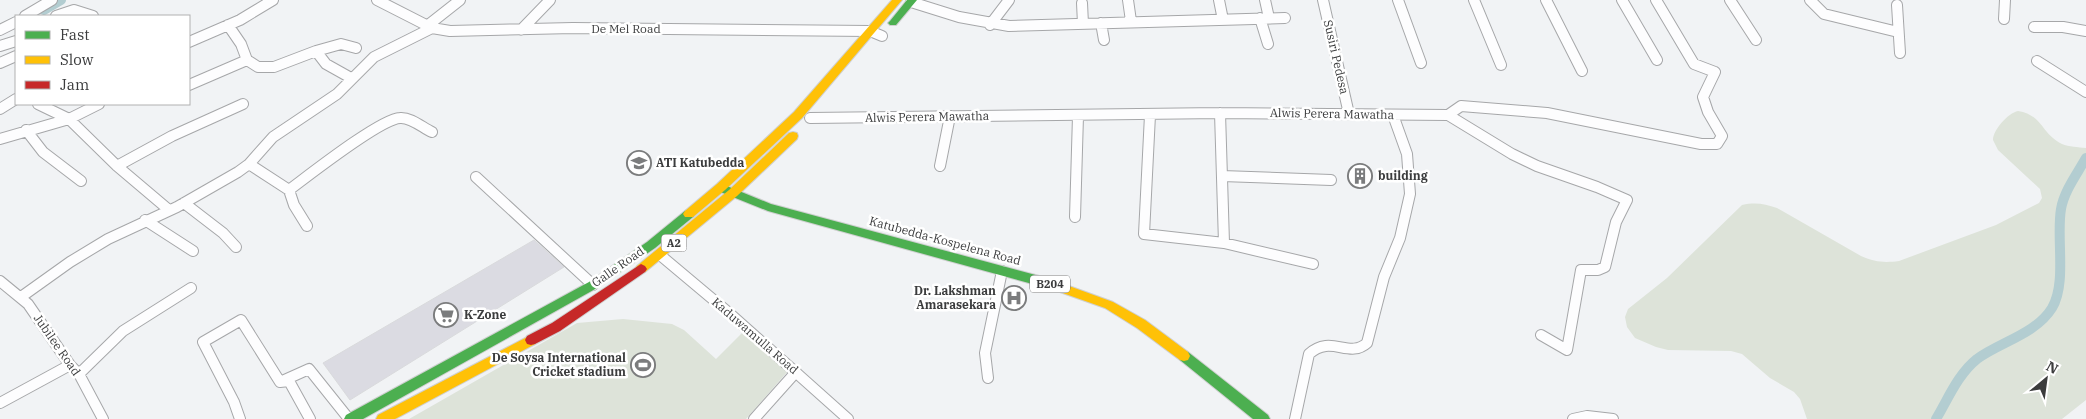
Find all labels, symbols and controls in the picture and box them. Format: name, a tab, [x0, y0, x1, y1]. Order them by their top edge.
legend	[15, 15, 190, 105]
street label: Susiri Pedesa	[1321, 18, 1352, 96]
street label: De Mel Road	[591, 21, 661, 36]
text: Fast	[60, 25, 90, 44]
text: Slow	[60, 50, 94, 69]
text: Jam	[60, 75, 89, 94]
street label: Alwis Perera Mawatha	[1270, 105, 1395, 122]
street label: Alwis Perera Mawatha	[865, 108, 990, 125]
school or university icon: ATI Katubedda	[626, 150, 652, 176]
place label: ATI Katubedda	[656, 155, 744, 170]
building icon: building	[1347, 163, 1373, 189]
place label: building	[1378, 168, 1428, 183]
street label: Katubedda-Kospelena Road	[868, 213, 1023, 268]
road number: A2	[662, 234, 686, 252]
street label: Galle Road	[589, 243, 647, 290]
road number: B204	[1030, 276, 1070, 292]
place label: Dr. Lakshman Amarasekara	[914, 283, 996, 312]
hospital icon: Dr. Lakshman Amarasekara	[1001, 285, 1027, 311]
street label: Kaduwamulla Road	[709, 294, 802, 377]
supermarket icon: K-Zone	[433, 302, 459, 328]
place label: K-Zone	[464, 307, 506, 322]
street label: Jubilee Road	[31, 311, 84, 378]
place label: De Soysa International Cricket stadium	[492, 350, 626, 379]
sports icon: De Soysa International Cricket stadium	[630, 352, 656, 378]
north arrow	[2021, 354, 2071, 404]
text: N	[2043, 357, 2062, 378]

